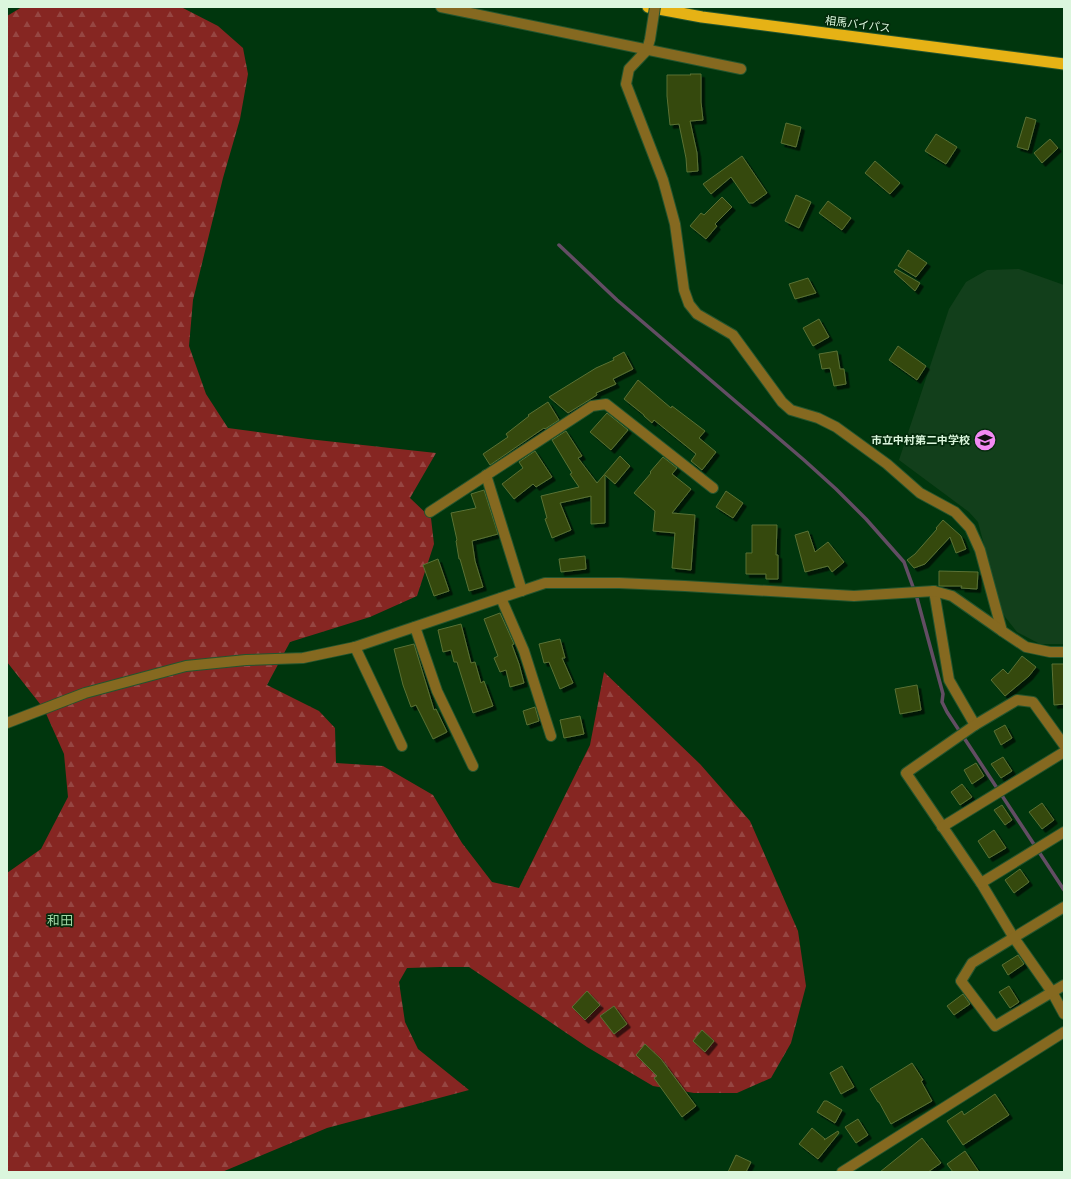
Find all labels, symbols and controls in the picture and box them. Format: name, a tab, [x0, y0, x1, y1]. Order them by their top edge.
street label: 相馬バイパス	[825, 14, 891, 35]
school or university icon: 市立中村第二中学校	[972, 427, 998, 453]
place label: 市立中村第二中学校	[871, 434, 970, 447]
district label: 和田	[47, 913, 73, 929]

